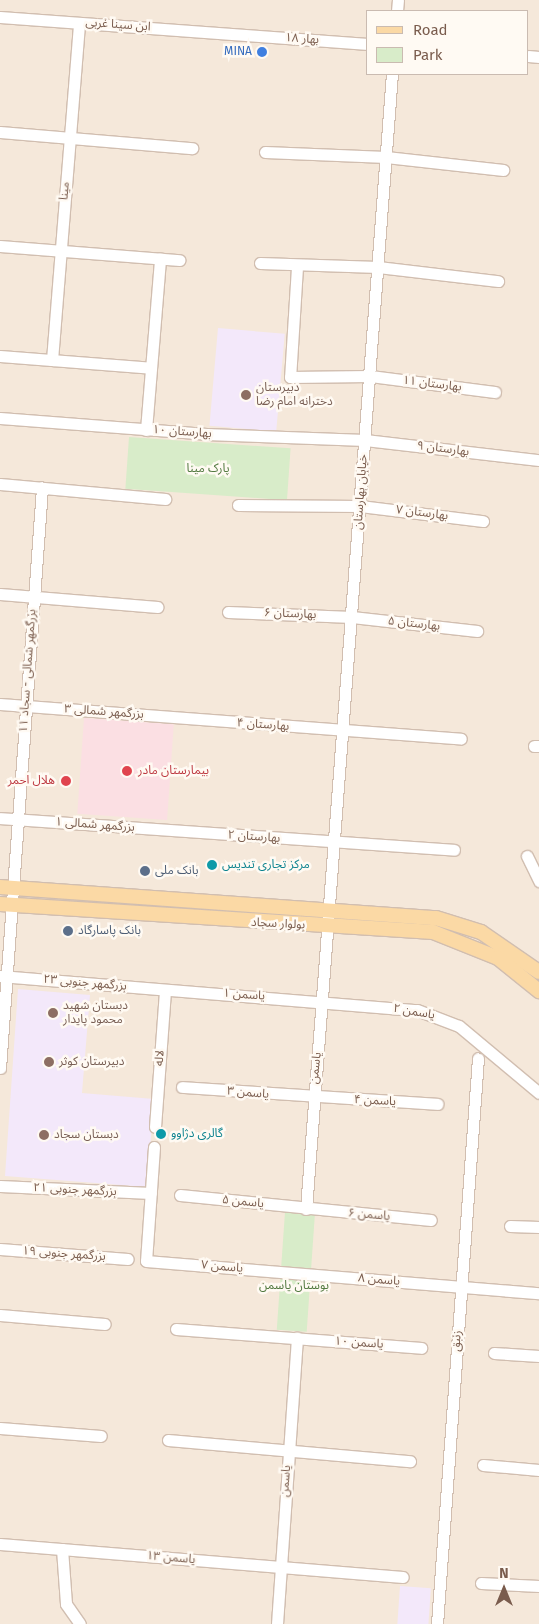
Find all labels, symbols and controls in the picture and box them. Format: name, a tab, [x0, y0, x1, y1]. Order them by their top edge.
legend	[366, 10, 529, 75]
street label: ابن سینا غربی	[85, 16, 151, 34]
text: Road	[413, 21, 448, 39]
street label: بهار ۱۸	[284, 31, 320, 47]
place label: MINA	[224, 45, 252, 59]
marker: MINA	[256, 46, 268, 58]
text: Park	[413, 46, 443, 64]
street label: مینا	[57, 181, 73, 201]
street label: بهارستان ۱۱	[402, 373, 462, 395]
place label: دبیرستان دخترانه امام رضا	[256, 381, 333, 409]
marker: دبیرستان دخترانه امام رضا	[240, 389, 252, 401]
street label: بهارستان ۱۰	[152, 423, 212, 441]
street label: بهارستان ۹	[416, 439, 470, 459]
street label: خیابان بهارستان	[351, 454, 371, 530]
park label: پارک مینا	[186, 462, 230, 476]
street label: بهارستان ۷	[395, 503, 449, 523]
street label: بهارستان ۶	[264, 606, 316, 622]
street label: بزرگمهر شمالی - سجاد ۱۱	[16, 609, 40, 733]
street label: بهارستان ۵	[387, 614, 441, 634]
street label: بزرگمهر شمالی ۳	[64, 702, 144, 722]
street label: بهارستان ۴	[236, 716, 290, 734]
marker: بیمارستان مادر	[120, 764, 134, 778]
place label: بیمارستان مادر	[138, 764, 209, 778]
place label: هلال احمر	[8, 774, 55, 788]
marker: هلال احمر	[59, 774, 73, 788]
street label: بزرگمهر شمالی ۱	[55, 815, 135, 835]
street label: بهارستان ۲	[227, 828, 281, 846]
place label: مرکز تجاری تندیس	[222, 858, 310, 872]
marker: مرکز تجاری تندیس	[206, 859, 218, 871]
place label: بانک ملی	[155, 864, 199, 878]
marker: بانک ملی	[139, 865, 151, 877]
street label: بولوار سجاد	[250, 915, 306, 933]
place label: بانک پاسارگاد	[78, 924, 141, 938]
marker: بانک پاسارگاد	[62, 925, 74, 937]
street label: بزرگمهر جنوبی ۲۳	[43, 972, 127, 994]
street label: یاسمن ۱	[222, 986, 266, 1004]
place label: دبستان شهید محمود پایدار	[63, 999, 128, 1027]
street label: یاسمن ۲	[392, 1001, 436, 1023]
marker: دبستان شهید محمود پایدار	[47, 1007, 59, 1019]
street label: لاله	[152, 1050, 168, 1066]
street label: یاسمن	[307, 1051, 325, 1085]
place label: دبیرستان کوثر	[59, 1055, 125, 1069]
marker: دبیرستان کوثر	[43, 1056, 55, 1068]
street label: یاسمن ۳	[226, 1084, 270, 1102]
street label: یاسمن ۴	[354, 1093, 396, 1109]
place label: گالری دژاوو	[171, 1127, 223, 1141]
place label: دبستان سجاد	[54, 1128, 119, 1142]
marker: گالری دژاوو	[155, 1128, 167, 1140]
marker: دبستان سجاد	[38, 1129, 50, 1141]
street label: بزرگمهر جنوبی ۲۱	[33, 1181, 117, 1199]
street label: یاسمن ۵	[221, 1193, 265, 1211]
street label: یاسمن ۶	[347, 1206, 391, 1224]
street label: بزرگمهر جنوبی ۱۹	[22, 1244, 106, 1264]
street label: یاسمن ۷	[200, 1258, 244, 1276]
street label: یاسمن ۸	[357, 1271, 401, 1289]
park label: بوستان یاسمن	[259, 1279, 329, 1293]
street label: زنبق	[449, 1330, 465, 1352]
street label: یاسمن ۱۰	[334, 1334, 384, 1352]
street label: یاسمن	[278, 1464, 294, 1498]
street label: یاسمن ۱۳	[146, 1549, 196, 1567]
north arrow	[479, 1564, 529, 1614]
text: N	[499, 1565, 509, 1582]

